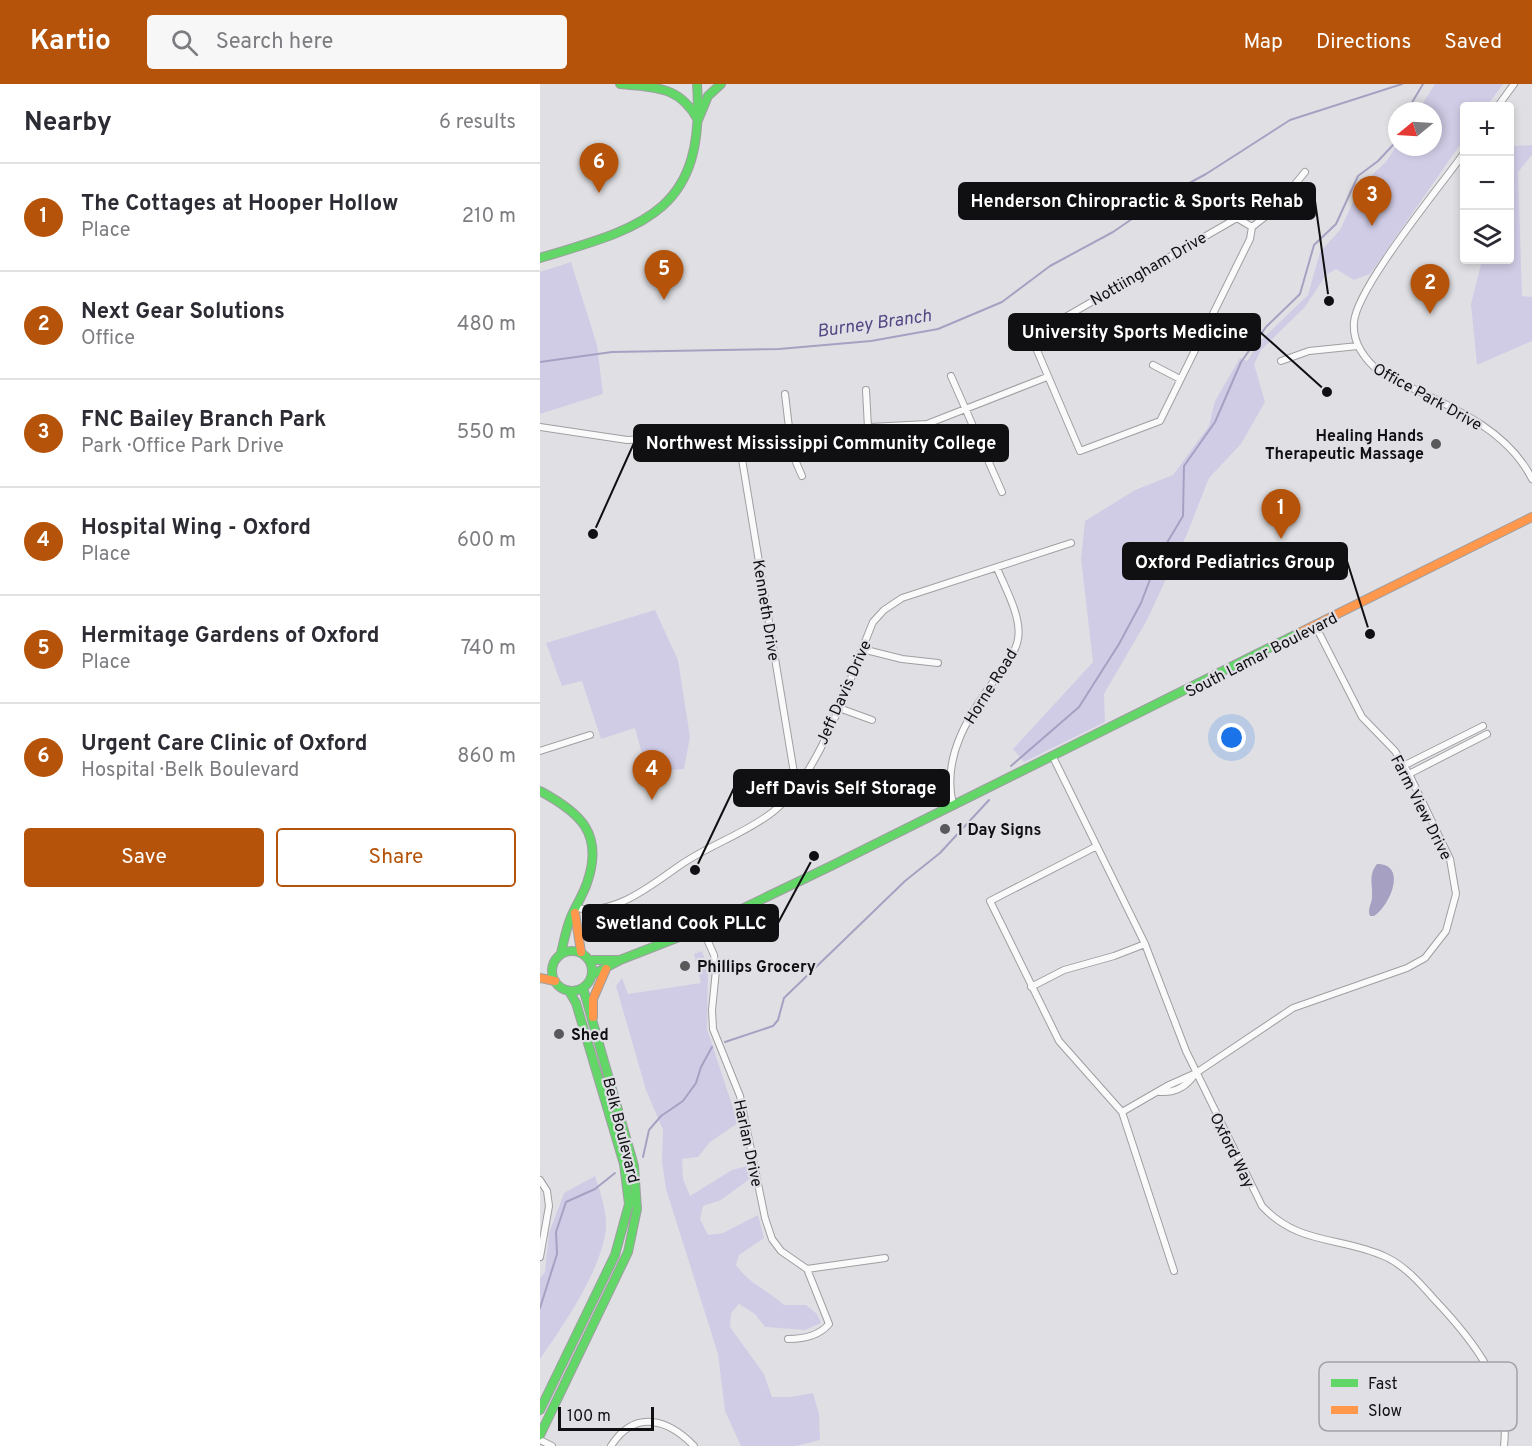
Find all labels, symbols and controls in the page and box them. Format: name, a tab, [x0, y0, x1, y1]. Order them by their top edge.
search box	[147, 15, 567, 69]
text: Kartio	[30, 24, 111, 60]
icon: search	[168, 26, 201, 59]
text: Search here	[216, 29, 333, 56]
text: Map	[1243, 29, 1283, 56]
text: Directions	[1316, 29, 1411, 56]
text: Saved	[1444, 29, 1502, 56]
north arrow	[1388, 102, 1442, 156]
map controls	[1460, 102, 1514, 264]
button: +	[1460, 102, 1514, 156]
text: Nearby	[24, 107, 112, 140]
text: 6 results	[439, 110, 516, 136]
pin: 6	[580, 144, 618, 193]
button: −	[1460, 156, 1514, 210]
pin: 3	[1352, 176, 1392, 226]
callout: Henderson Chiropractic & Sports Rehab	[959, 183, 1315, 219]
text: The Cottages at Hooper Hollow	[81, 191, 398, 218]
text: Henderson Chiropractic & Sports Rehab	[971, 191, 1303, 214]
text: 1	[40, 204, 48, 230]
text: 210 m	[462, 204, 516, 230]
button: layers	[1460, 210, 1514, 264]
text: Place	[81, 218, 131, 244]
street label: Nottiingham Drive	[1087, 228, 1211, 311]
pin: 5	[644, 250, 684, 300]
pin: 2	[1410, 264, 1450, 314]
text: Next Gear Solutions	[81, 299, 285, 326]
water label: Burney Branch	[815, 305, 933, 344]
text: 2	[37, 312, 50, 338]
text: 480 m	[457, 312, 516, 338]
callout: University Sports Medicine	[1009, 314, 1260, 350]
text: University Sports Medicine	[1022, 322, 1248, 345]
text: Office	[81, 326, 135, 352]
street label: Office Park Drive	[1369, 359, 1485, 436]
text: FNC Bailey Branch Park	[81, 407, 326, 434]
text: 3	[38, 420, 50, 446]
text: 550 m	[457, 420, 516, 446]
callout: Northwest Mississippi Community College	[634, 425, 1008, 461]
place label: Healing Hands Therapeutic Massage	[1265, 427, 1424, 465]
text: Northwest Mississippi Community College	[646, 433, 996, 456]
text: Park · Office Park Drive	[81, 434, 284, 460]
marker: Healing Hands Therapeutic Massage	[1429, 437, 1443, 451]
pin: 1	[1262, 490, 1300, 539]
text: Hospital Wing - Oxford	[81, 515, 311, 542]
text: 4	[37, 528, 50, 554]
text: 600 m	[457, 528, 516, 554]
text: Place	[81, 542, 131, 568]
callout: Oxford Pediatrics Group	[1123, 543, 1347, 579]
text: Oxford Pediatrics Group	[1135, 552, 1335, 575]
street label: Kenneth Drive	[747, 558, 783, 662]
street label: South Lamar Boulevard	[1183, 609, 1341, 703]
text: Hermitage Gardens of Oxford	[81, 623, 379, 650]
text: 5	[37, 636, 50, 662]
text: 740 m	[461, 636, 516, 662]
street label: Jeff Davis Drive	[813, 637, 877, 748]
street label: Horne Road	[961, 646, 1023, 728]
text: Place	[81, 650, 131, 676]
your location	[1217, 723, 1246, 752]
text: Urgent Care Clinic of Oxford	[81, 731, 367, 758]
text: 6	[37, 744, 50, 770]
text: 860 m	[457, 744, 516, 770]
pin: 4	[632, 750, 672, 800]
street label: Farm View Drive	[1385, 752, 1455, 864]
text: Hospital · Belk Boulevard	[81, 758, 299, 784]
callout: Jeff Davis Self Storage	[734, 770, 949, 806]
text: Jeff Davis Self Storage	[745, 778, 937, 801]
place label: 1 Day Signs	[957, 821, 1041, 841]
marker: 1 Day Signs	[938, 822, 952, 836]
button: Save	[24, 828, 264, 887]
button: Share	[276, 828, 516, 887]
callout: Swetland Cook PLLC	[583, 905, 778, 941]
text: Swetland Cook PLLC	[595, 913, 767, 936]
place label: Phillips Grocery	[697, 958, 816, 978]
marker: Phillips Grocery	[678, 959, 692, 973]
place label: Shed	[571, 1026, 609, 1046]
marker: Shed	[552, 1027, 566, 1041]
street label: Belk Boulevard	[597, 1076, 643, 1185]
street label: Harlan Drive	[728, 1098, 766, 1189]
street label: Oxford Way	[1204, 1110, 1258, 1192]
legend	[1319, 1362, 1517, 1431]
text: Fast	[1368, 1375, 1398, 1395]
text: Slow	[1368, 1402, 1402, 1422]
scale bar	[558, 1404, 654, 1432]
text: 100 m	[567, 1407, 611, 1427]

